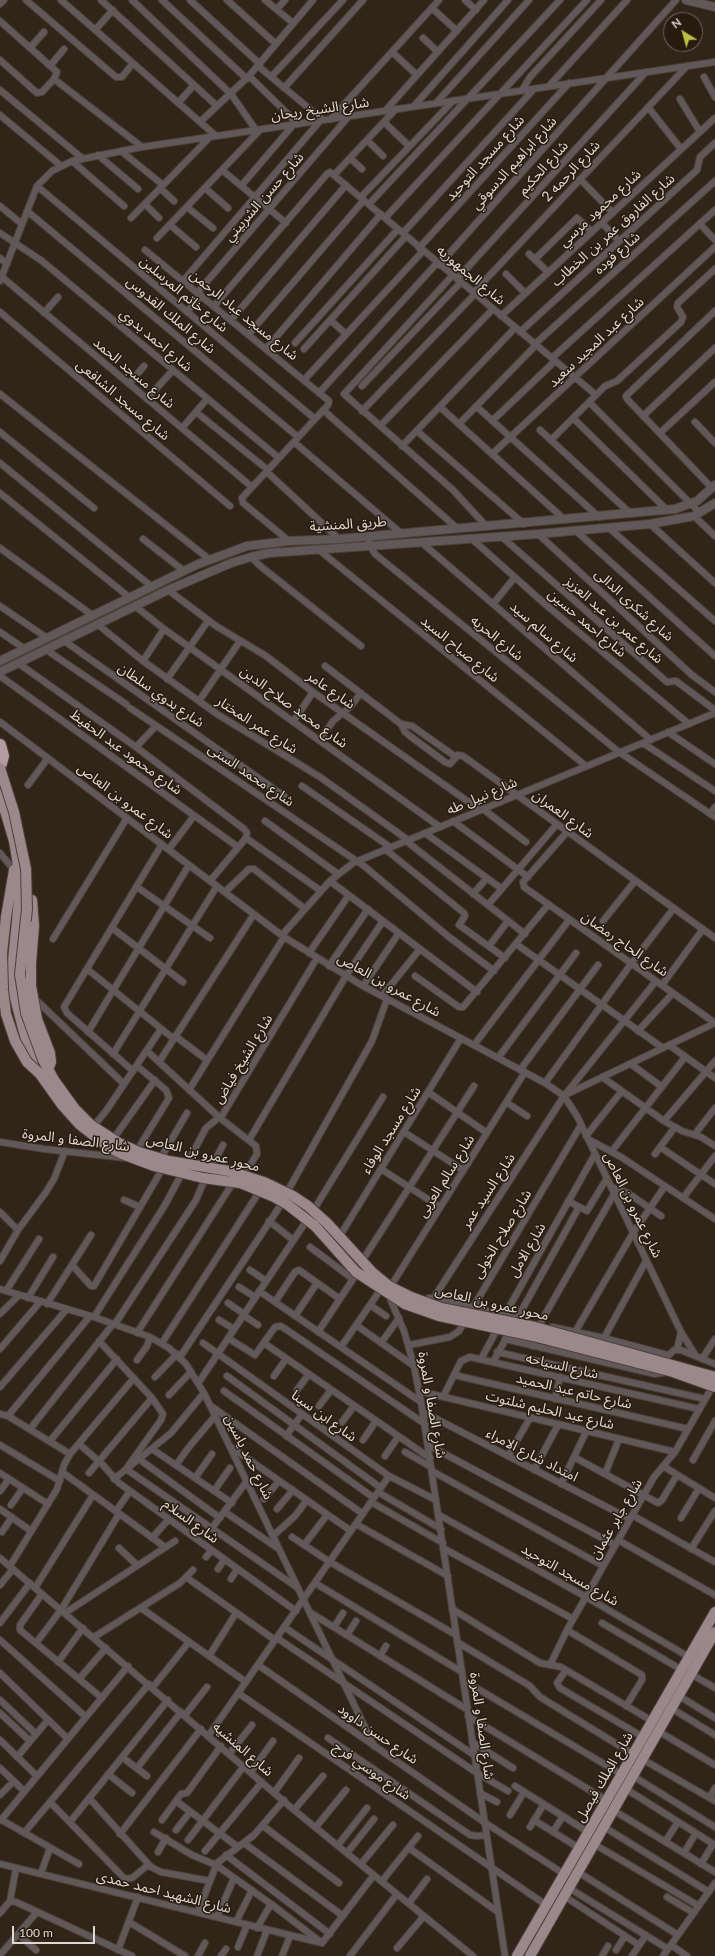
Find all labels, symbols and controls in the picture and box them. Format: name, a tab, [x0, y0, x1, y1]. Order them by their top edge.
north arrow	[663, 12, 703, 52]
text: N	[669, 15, 683, 31]
street label: شارع الشيخ ريحان	[270, 94, 370, 124]
street label: شارع مسجد التوحيد	[442, 112, 528, 204]
street label: شارع ابراهيم الدسوقي	[468, 113, 560, 213]
street label: شارع الحكيم	[514, 137, 572, 199]
street label: شارع الرحمه 2	[538, 137, 604, 205]
street label: شارع حسن الشربيني	[221, 149, 307, 245]
street label: شارع محمود مرسي	[556, 166, 644, 250]
street label: شارع الفاروق عمر بن الخطاب	[548, 170, 678, 290]
street label: شارع فوده	[591, 228, 643, 278]
street label: شارع الجمهوريه	[433, 241, 509, 309]
street label: شارع خاتم المرسلين	[137, 252, 231, 336]
street label: شارع مسجد عباد الرحمن	[186, 266, 302, 364]
street label: شارع الملك القدوس	[123, 273, 219, 357]
street label: شارع عبد المجيد سعيد	[545, 293, 647, 391]
street label: شارع احمد بدوي	[116, 305, 196, 375]
street label: شارع مسجد الحمد	[90, 334, 178, 412]
street label: شارع مسجد الشافعى	[73, 356, 173, 444]
street label: طريق المنشية	[309, 513, 387, 535]
street label: شارع شكرى الدالى	[591, 565, 677, 645]
street label: شارع عمر بن عبد العزيز	[561, 573, 667, 667]
street label: شارع احمد حسين	[544, 585, 630, 661]
street label: شارع سالم سيد	[507, 598, 581, 666]
street label: شارع صباح السيد	[417, 612, 503, 686]
street label: شارع الحريه	[467, 612, 527, 664]
street label: شارع بدوي سلطان	[115, 659, 207, 731]
street label: شارع محمد صلاح الدين	[237, 662, 351, 752]
street label: شارع عامر	[304, 667, 358, 713]
street label: شارع عمر المختار	[213, 692, 301, 758]
street label: شارع محمود عبد الحفيظ	[67, 706, 185, 798]
street label: شارع محمد السنى	[205, 740, 297, 810]
street label: شارع عمرو بن العاص	[74, 760, 176, 842]
street label: شارع نبيل طه	[444, 774, 520, 818]
street label: شارع العمران	[529, 786, 597, 842]
street label: شارع الحاج رمضان	[578, 908, 672, 980]
street label: شارع عمرو بن العاص	[334, 950, 444, 1020]
street label: شارع الشيخ فياض	[210, 1011, 276, 1107]
street label: شارع مسجد الوفاء	[357, 1083, 425, 1177]
street label: شارع الصفا و المروة	[21, 1125, 131, 1155]
street label: محور عمرو بن العاص	[145, 1131, 261, 1175]
street label: شارع سالم العربى	[414, 1131, 478, 1221]
street label: شارع عمرو بن العاص	[600, 1149, 666, 1261]
street label: شارع السيد عمر	[457, 1150, 519, 1232]
street label: شارع صلاح الخولى	[469, 1186, 535, 1282]
street label: شارع الامل	[505, 1220, 549, 1280]
street label: محور عمرو بن العاص	[433, 1282, 551, 1324]
street label: شارع السياحه	[524, 1349, 600, 1383]
street label: شارع الصفا و المروة	[414, 1350, 450, 1460]
street label: شارع حاتم عبد الحميد	[514, 1370, 634, 1412]
street label: شارع ابن سينا	[288, 1387, 360, 1445]
street label: شارع عبد الحليم شلتوت	[484, 1387, 616, 1433]
street label: شارع حمد ياسين	[221, 1412, 277, 1502]
street label: امتداد شارع الامراء	[483, 1425, 581, 1485]
street label: شارع جابر عثمان	[586, 1476, 646, 1562]
street label: شارع السلام	[160, 1495, 222, 1547]
street label: شارع مسجد التوحيد	[518, 1540, 622, 1610]
street label: شارع الصفا و المروة	[466, 1671, 498, 1781]
street label: شارع حسن داوود	[335, 1700, 421, 1768]
street label: شارع المنشيه	[209, 1718, 277, 1780]
street label: شارع الملك فيصل	[571, 1729, 637, 1825]
street label: شارع موسي فرج	[330, 1738, 414, 1804]
street label: شارع الشهيد احمد حمدى	[95, 1867, 233, 1917]
scale bar	[14, 1918, 97, 1944]
text: 100 m	[19, 1925, 53, 1940]

